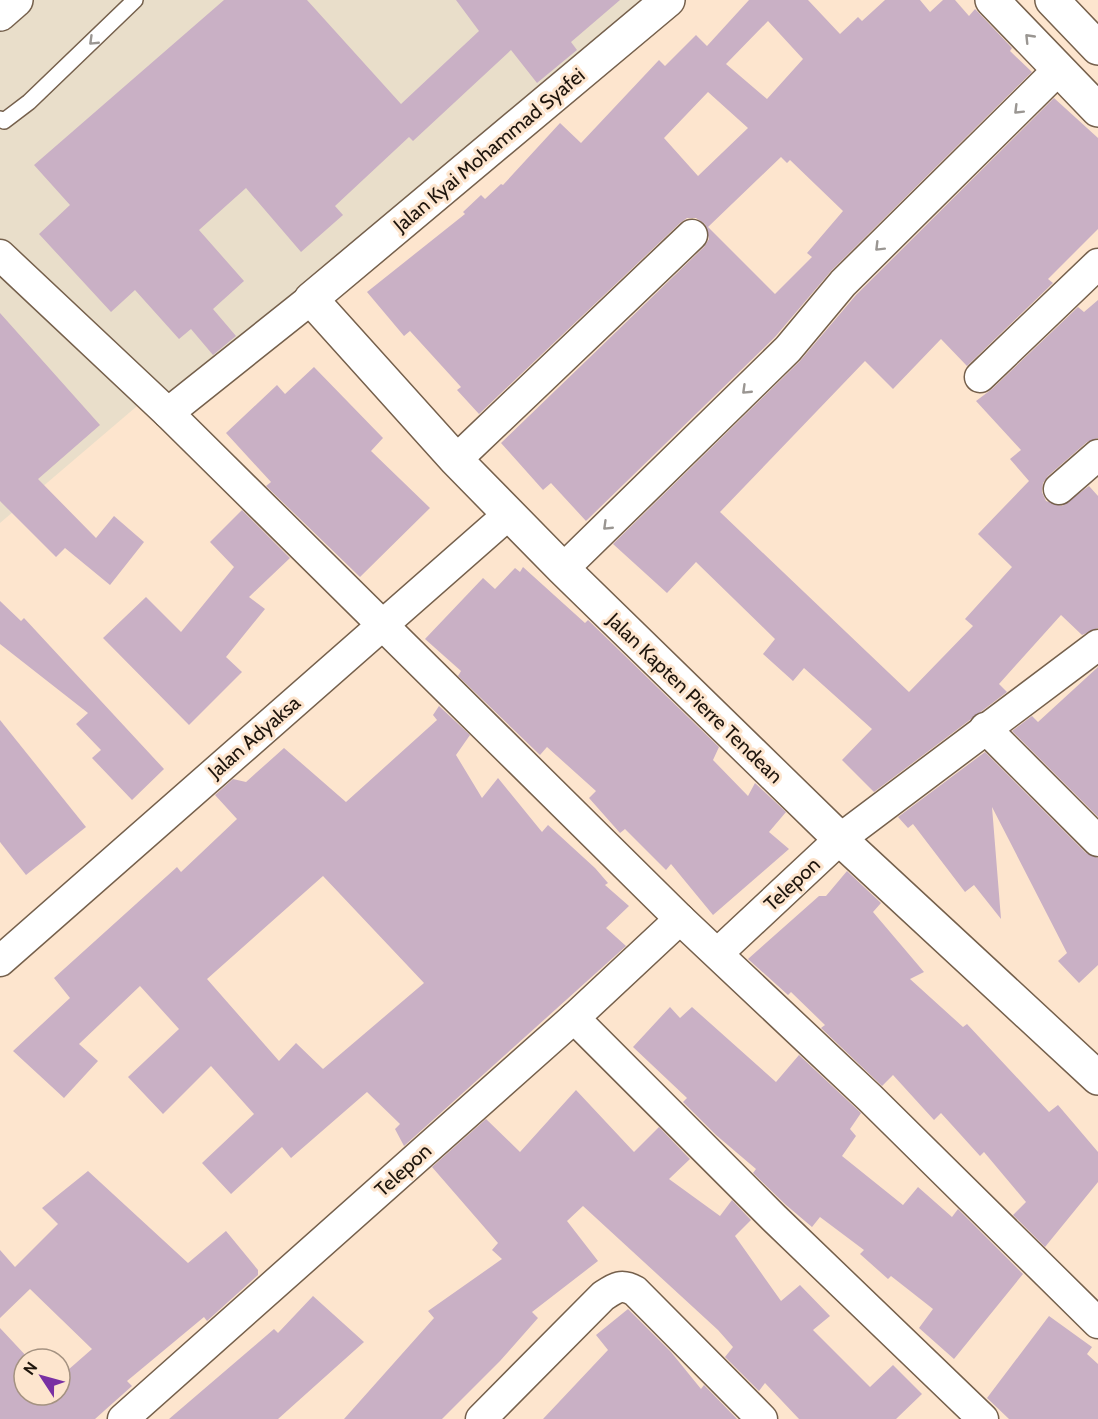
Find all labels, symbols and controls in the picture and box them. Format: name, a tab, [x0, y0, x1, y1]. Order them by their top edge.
one-way arrow	[90, 33, 101, 44]
one-way arrow	[1025, 34, 1036, 45]
street label: Jalan Kyai Mohammad Syafei	[388, 63, 590, 238]
one-way arrow	[1014, 103, 1024, 114]
one-way arrow	[875, 240, 885, 251]
one-way arrow	[743, 382, 754, 393]
one-way arrow	[603, 519, 613, 530]
street label: Jalan Kapten Pierre Tendean	[602, 607, 788, 788]
street label: Jalan Adyaksa	[202, 690, 305, 784]
street label: Telepon	[759, 852, 825, 916]
street label: Telepon	[370, 1138, 436, 1202]
north arrow	[12, 1347, 72, 1407]
text: N	[19, 1358, 41, 1379]

